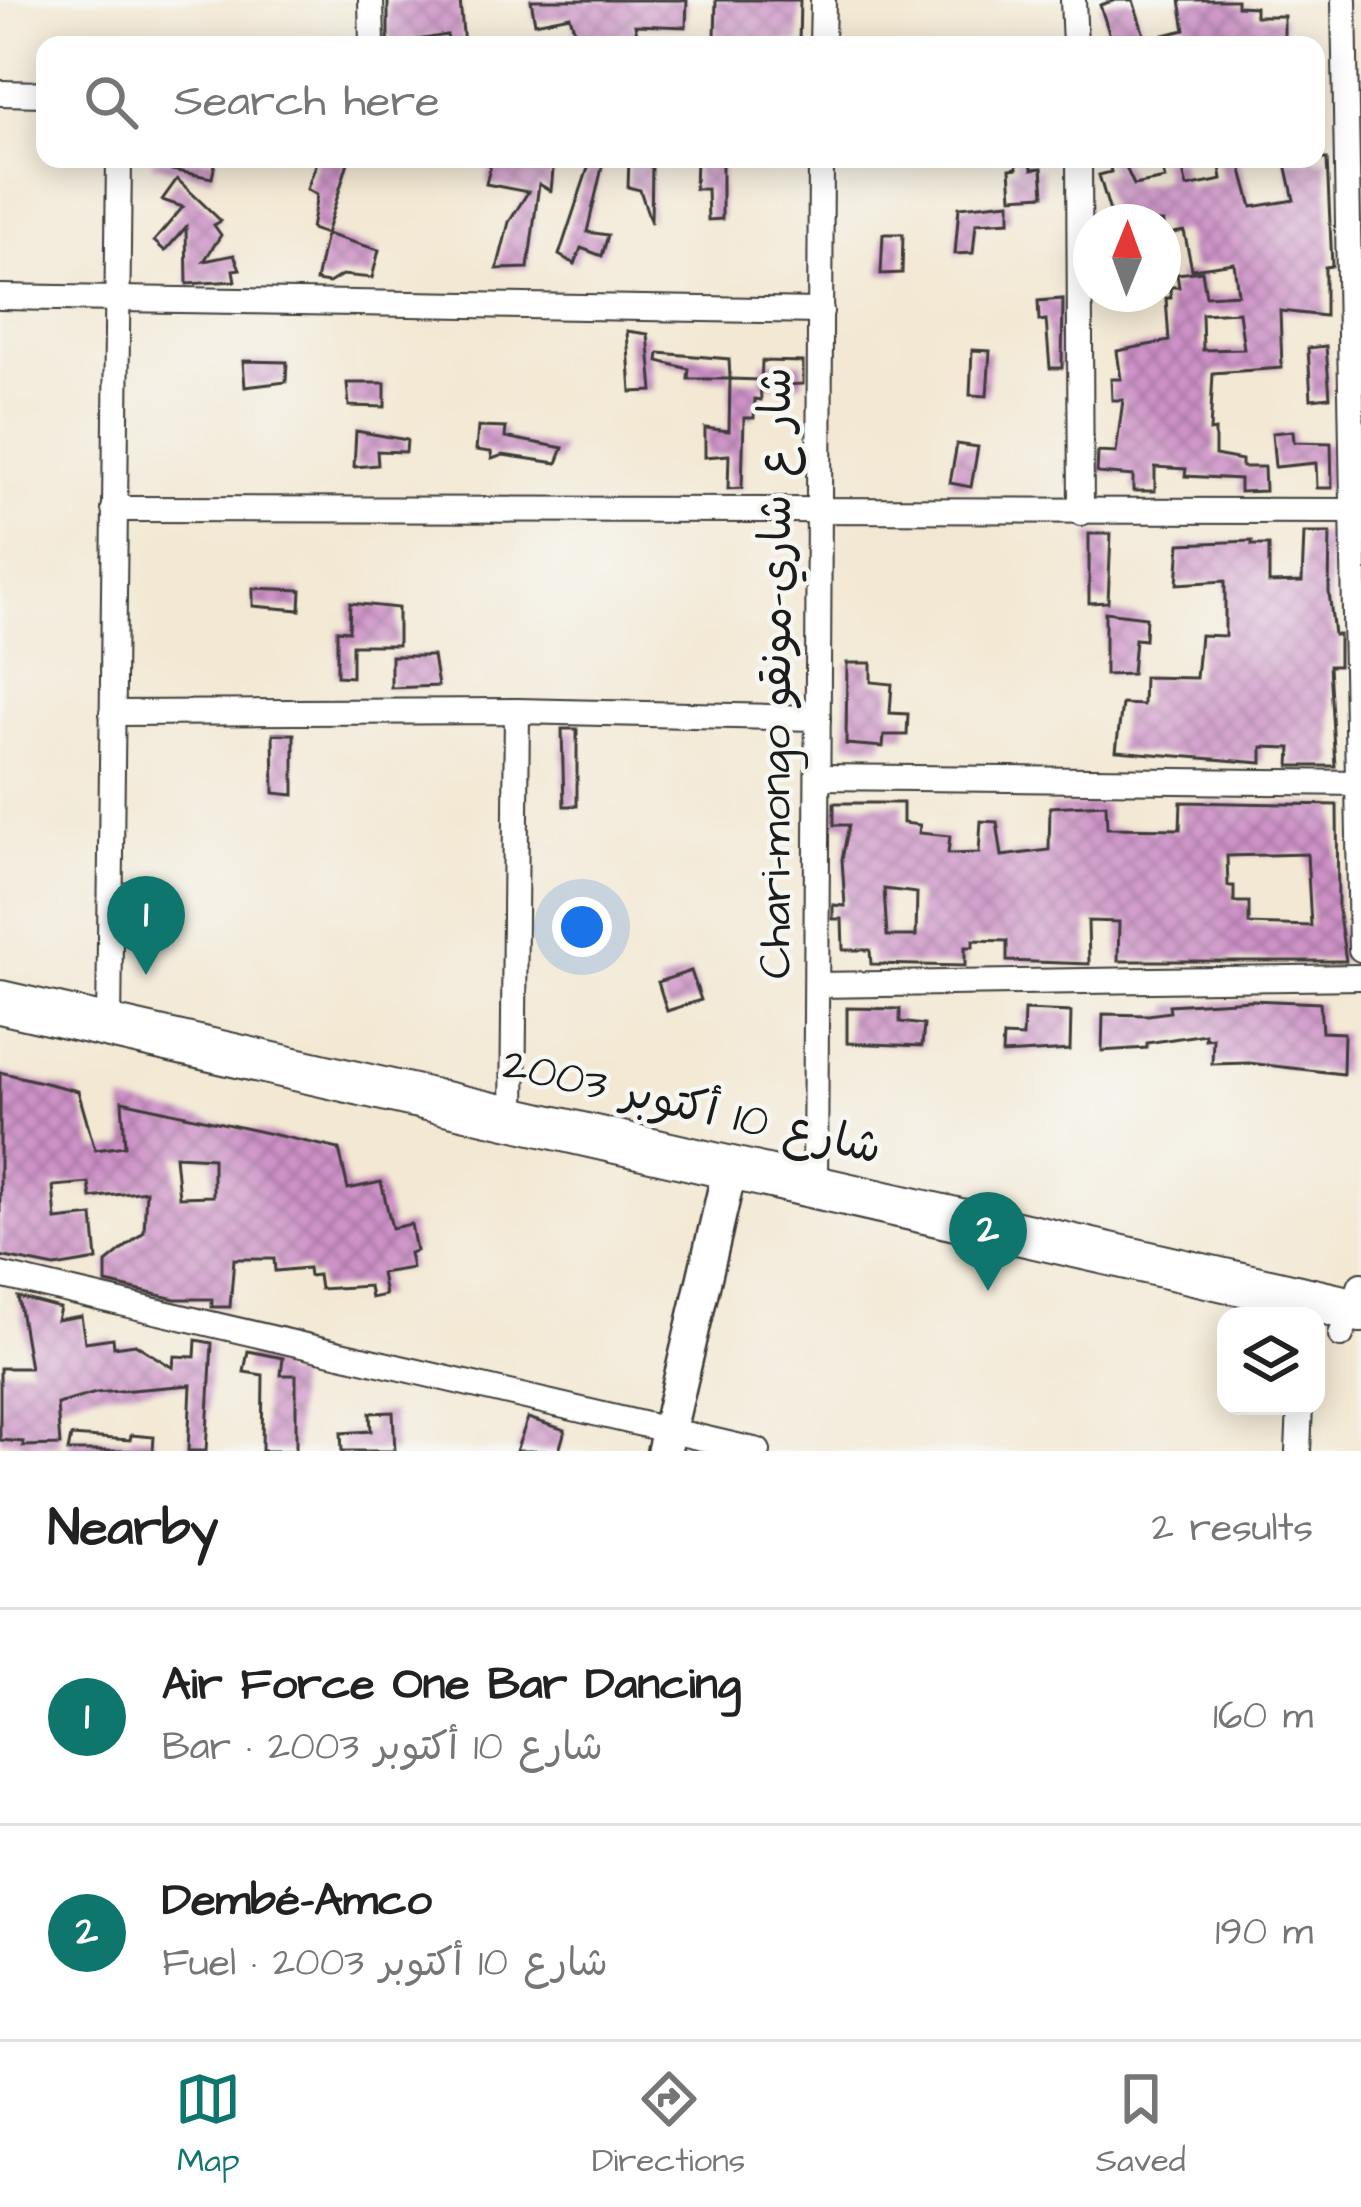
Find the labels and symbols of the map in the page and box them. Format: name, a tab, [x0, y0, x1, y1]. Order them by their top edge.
north arrow	[1073, 204, 1181, 312]
street label: Chari-mongo شار ع شاري-مونقو	[746, 367, 808, 979]
pin: 1	[107, 876, 185, 975]
your location	[552, 897, 612, 957]
street label: شارع 10 أكتوبر 2003	[497, 1033, 887, 1181]
pin: 2	[949, 1192, 1027, 1291]

